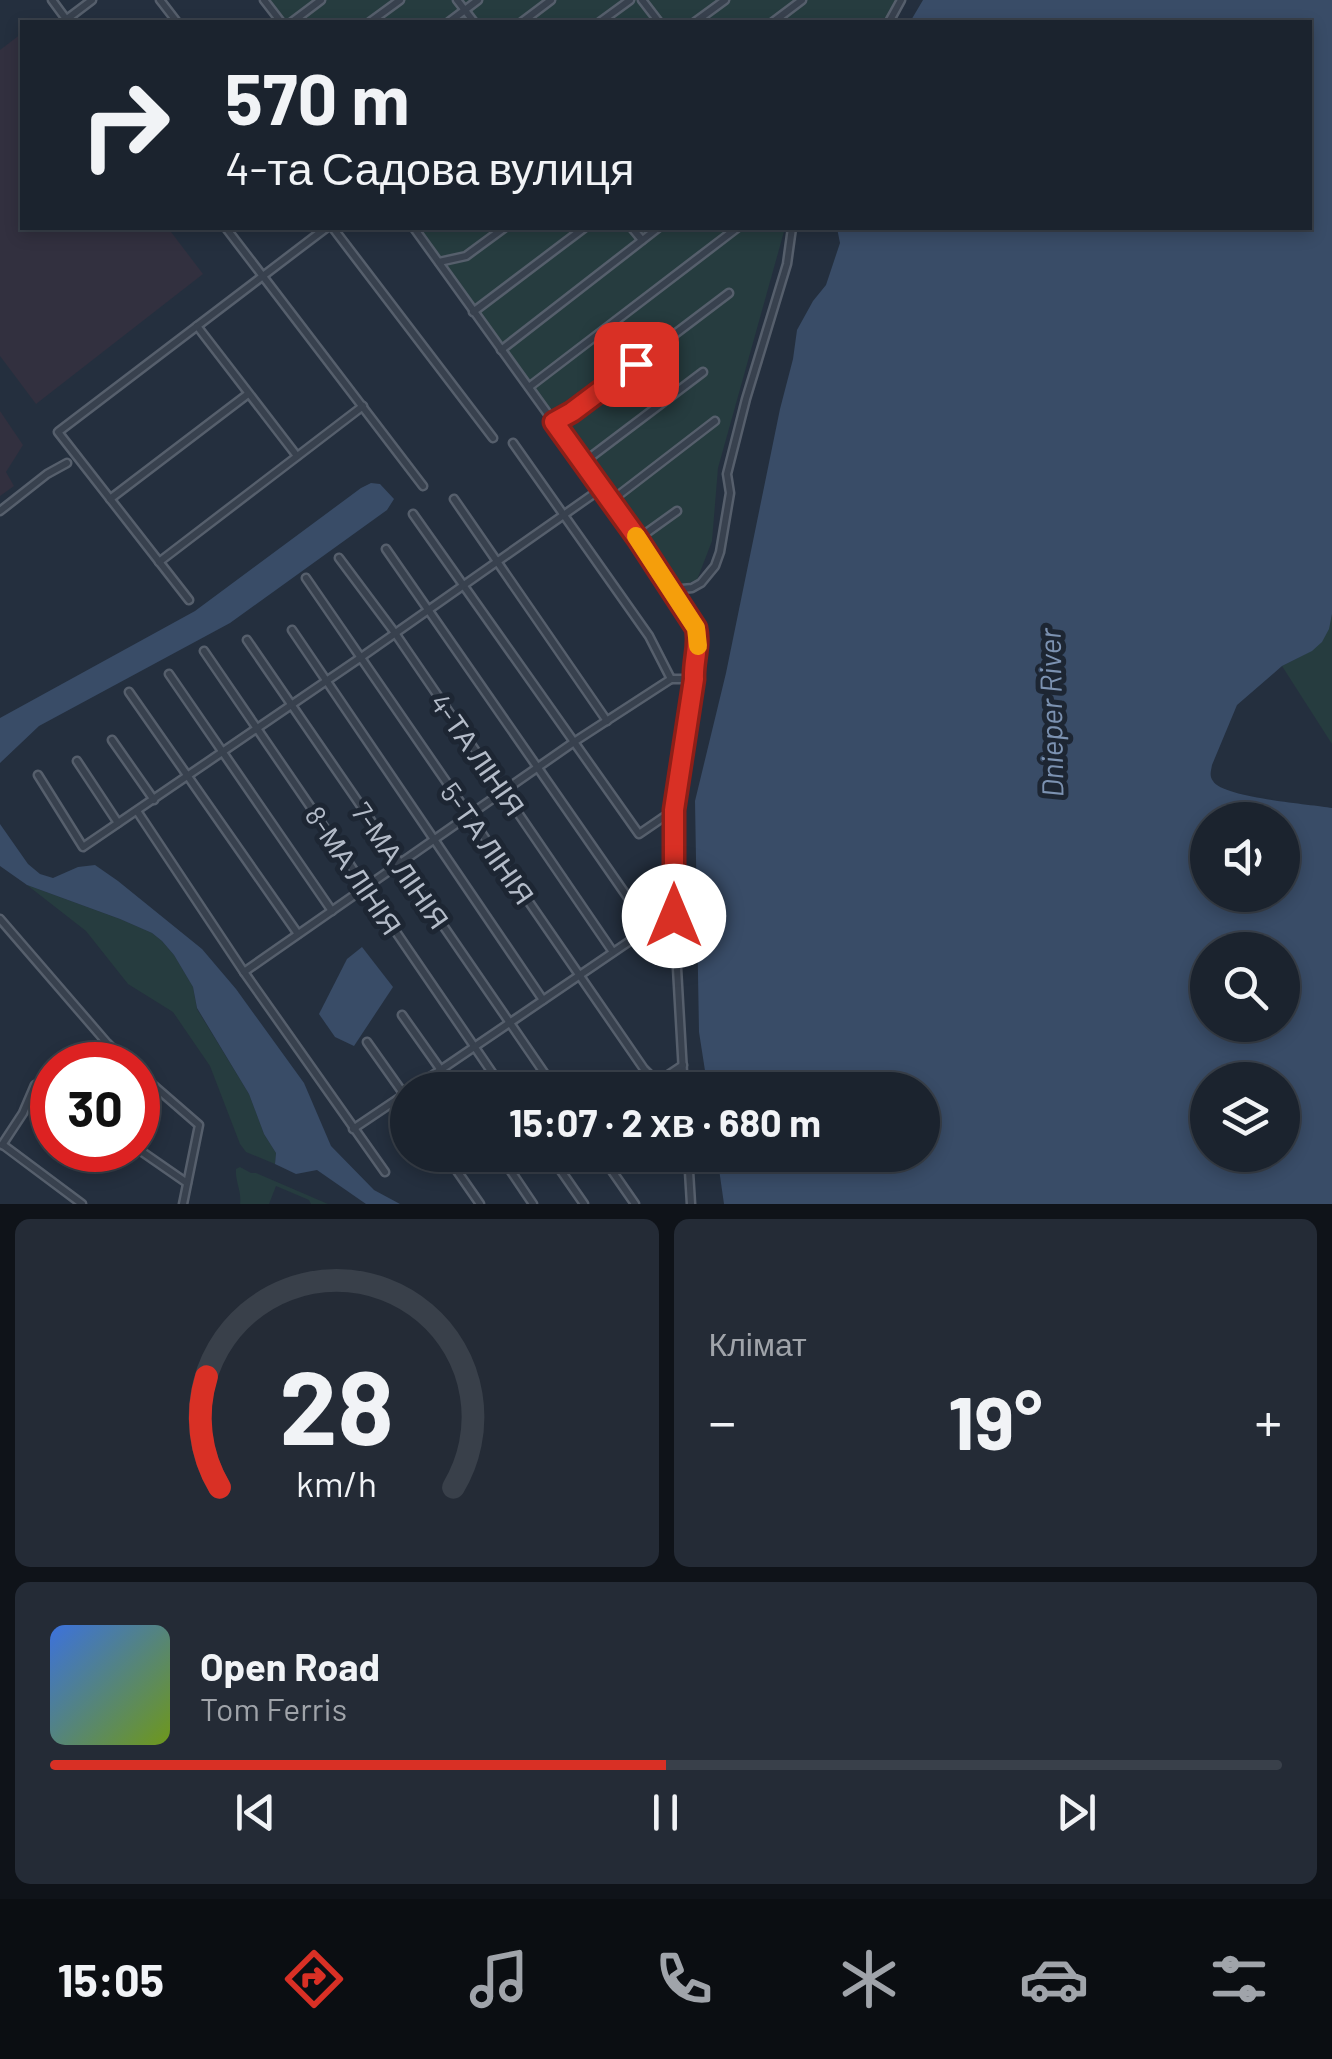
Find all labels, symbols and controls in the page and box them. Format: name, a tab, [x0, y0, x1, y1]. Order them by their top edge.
text: 570 m	[225, 55, 410, 139]
icon: right	[60, 60, 190, 190]
text: 4-та Садова вулиця	[225, 140, 634, 194]
pin	[594, 322, 679, 407]
icon: arrive	[609, 337, 664, 392]
water label: Dnieper River	[1031, 627, 1069, 798]
street label: 4-ТА ЛІНІЯ	[424, 686, 532, 822]
street label: 5-ТА ЛІНІЯ	[434, 776, 542, 910]
street label: 7-МА ЛІНІЯ	[345, 795, 457, 935]
street label: 8-МА ЛІНІЯ	[299, 799, 409, 941]
map controls	[1190, 802, 1300, 1172]
button: sound	[1190, 802, 1300, 912]
position arrow	[622, 864, 726, 968]
button: search	[1190, 932, 1300, 1042]
speed limit sign: 30	[30, 1042, 160, 1172]
button: layers	[1190, 1062, 1300, 1172]
text: 15:07 · 2 хв · 680 m	[509, 1099, 821, 1145]
text: Клімат	[709, 1324, 807, 1362]
text: 28	[279, 1341, 394, 1466]
text: 19°	[948, 1375, 1043, 1465]
text: −	[709, 1387, 736, 1453]
text: +	[1254, 1387, 1282, 1453]
text: km/h	[296, 1461, 377, 1504]
text: Open Road	[200, 1643, 380, 1689]
text: Tom Ferris	[200, 1689, 347, 1727]
icon: previous	[228, 1785, 283, 1840]
icon: pause	[638, 1785, 693, 1840]
icon: next	[1049, 1785, 1104, 1840]
icon: directions	[279, 1944, 349, 2014]
icon: music	[464, 1944, 534, 2014]
icon: phone	[649, 1944, 719, 2014]
icon: climate	[834, 1944, 904, 2014]
icon: car	[1019, 1944, 1089, 2014]
icon: filters	[1204, 1944, 1274, 2014]
text: 15:05	[58, 1952, 164, 2006]

